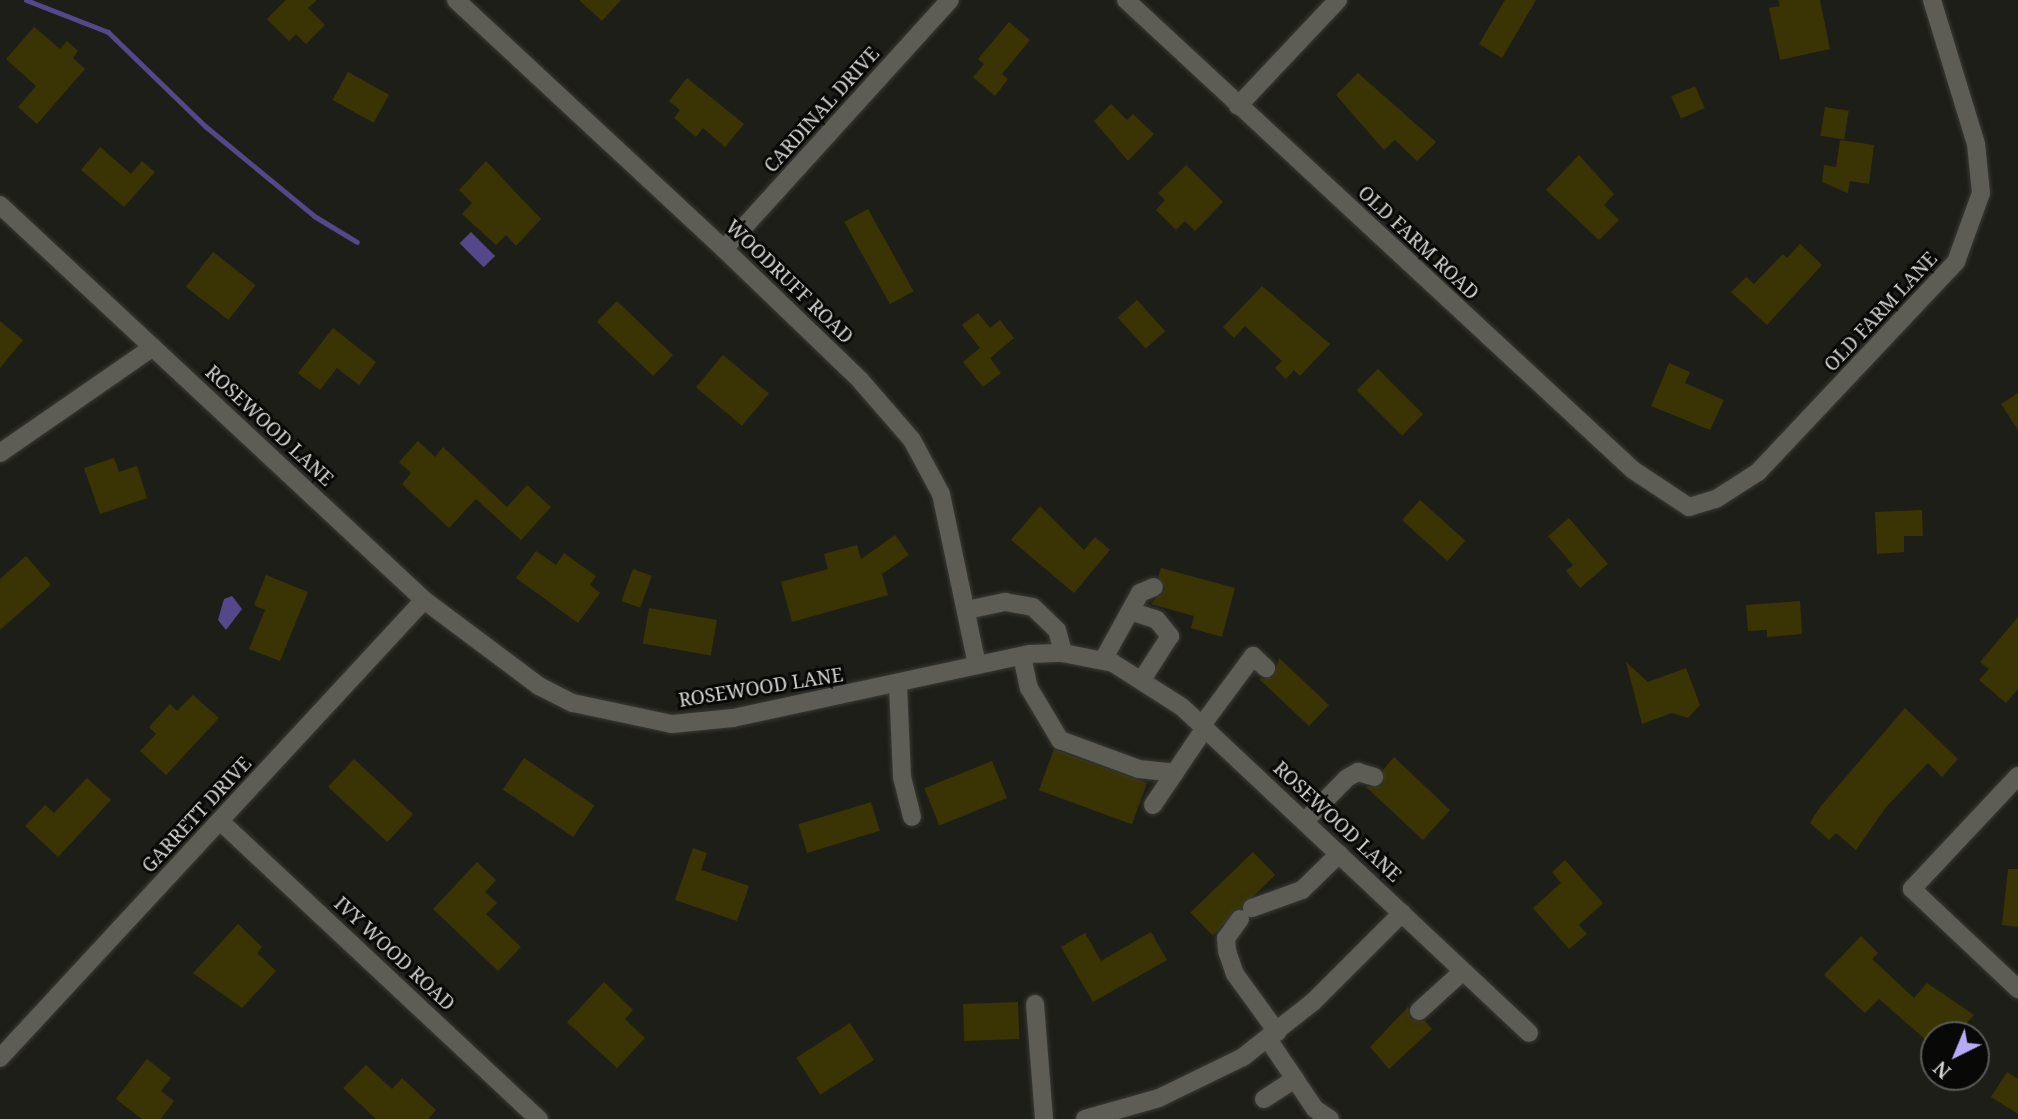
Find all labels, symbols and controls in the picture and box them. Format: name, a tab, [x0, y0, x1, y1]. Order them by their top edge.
street label: CARDINAL DRIVE	[760, 43, 884, 177]
street label: OLD FARM ROAD	[1353, 181, 1483, 305]
street label: WOODRUFF ROAD	[721, 216, 857, 348]
street label: OLD FARM LANE	[1820, 248, 1942, 376]
street label: ROSEWOOD LANE	[201, 361, 337, 491]
street label: ROSEWOOD LANE	[677, 664, 845, 712]
street label: GARRETT DRIVE	[138, 752, 256, 878]
street label: ROSEWOOD LANE	[1269, 757, 1405, 887]
street label: IVY WOOD ROAD	[329, 892, 459, 1016]
north arrow	[1920, 1021, 1990, 1091]
text: N	[1928, 1055, 1956, 1085]

